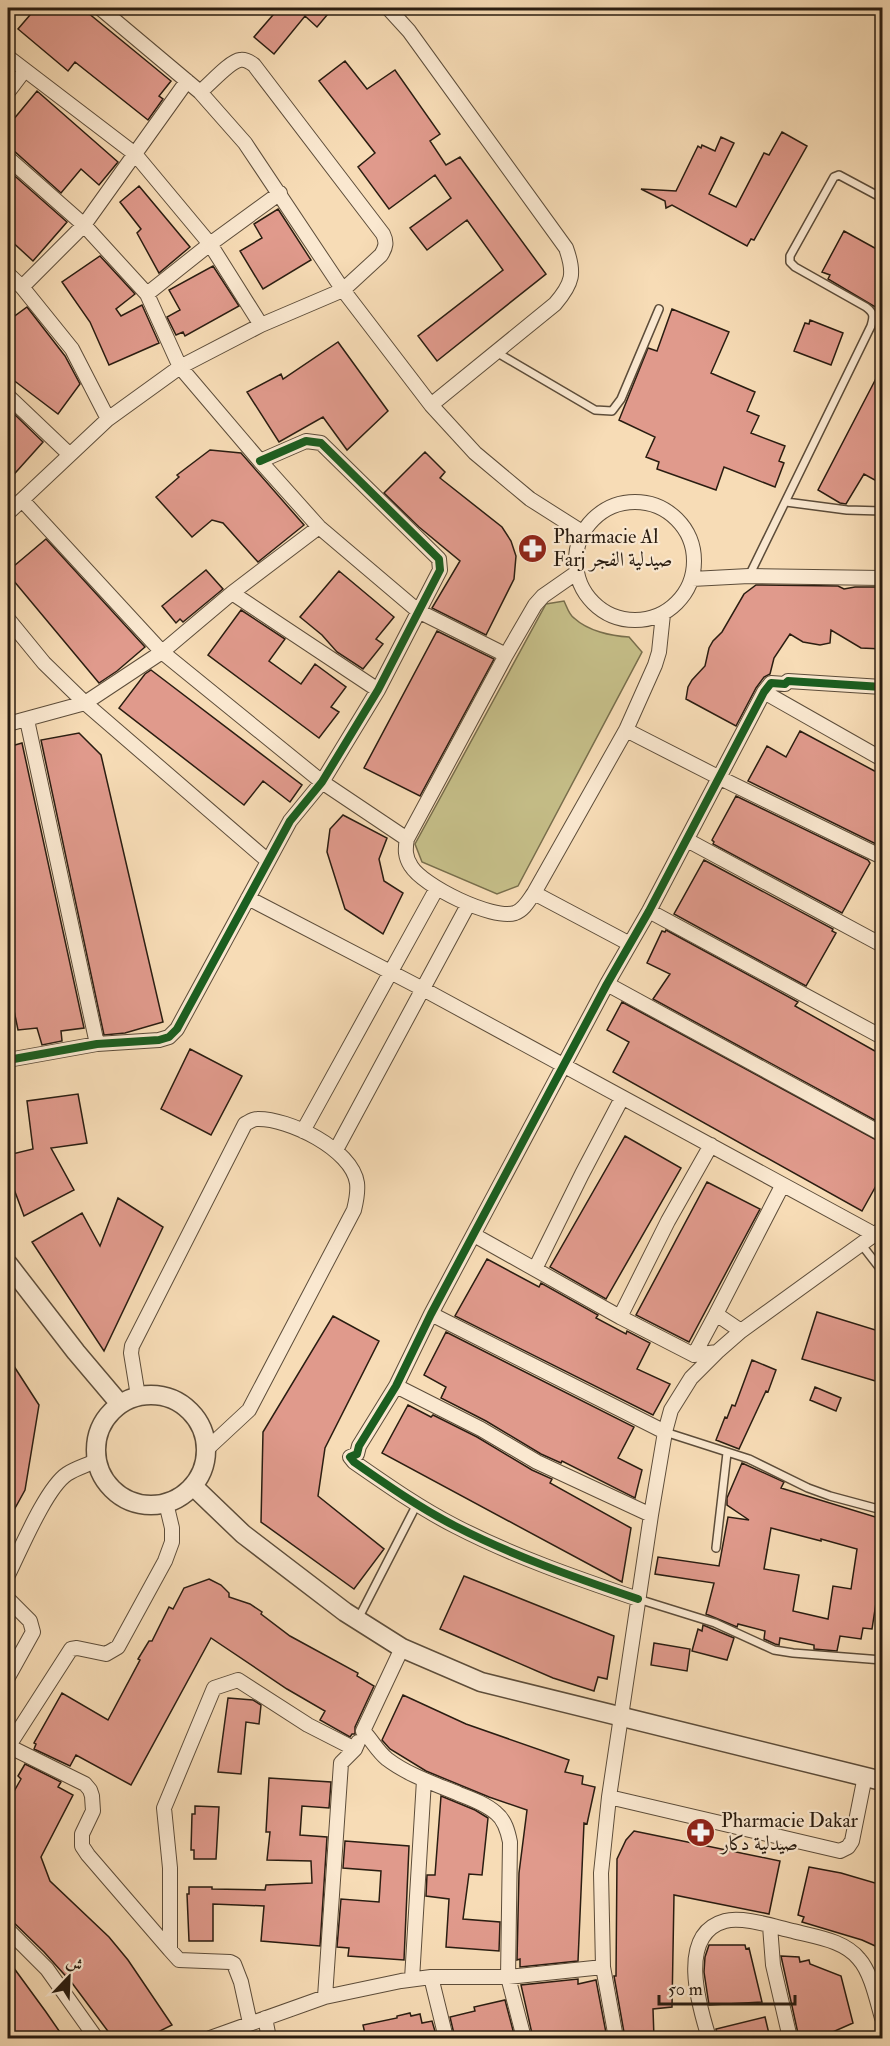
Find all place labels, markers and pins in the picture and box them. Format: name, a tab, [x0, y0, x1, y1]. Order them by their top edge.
place label: Pharmacie Al Farj صيدلية الفجر	[553, 524, 672, 572]
pharmacy icon: Pharmacie Al Farj صيدلية الفجر	[516, 532, 548, 564]
place label: Pharmacie Dakar صيدلية دكار	[719, 1808, 859, 1856]
pharmacy icon: Pharmacie Dakar صيدلية دكار	[684, 1816, 716, 1848]

